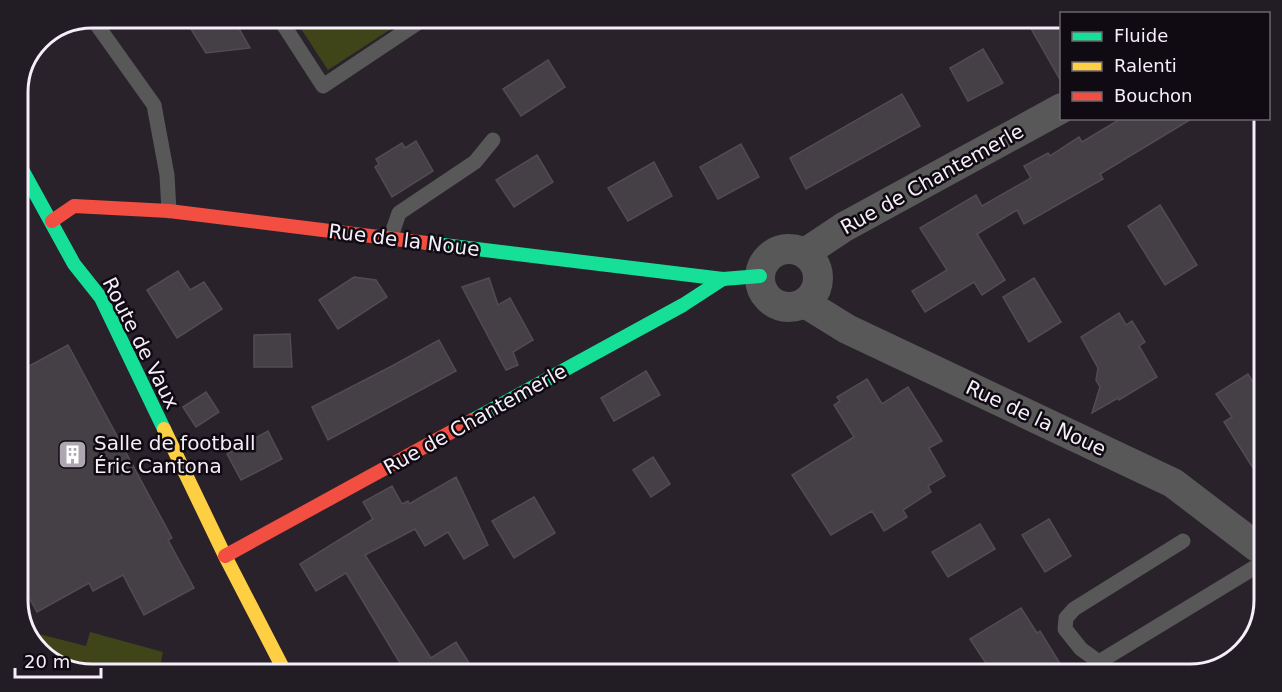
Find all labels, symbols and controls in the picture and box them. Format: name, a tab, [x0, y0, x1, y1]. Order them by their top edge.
legend	[1060, 12, 1270, 120]
text: Fluide	[1114, 25, 1168, 46]
text: Ralenti	[1114, 55, 1177, 76]
text: Bouchon	[1114, 85, 1193, 106]
street label: Rue de Chantemerle	[836, 119, 1028, 239]
street label: Rue de la Noue	[327, 219, 481, 261]
street label: Route de Vaux	[97, 273, 185, 413]
street label: Rue de Chantemerle	[379, 359, 571, 479]
street label: Rue de la Noue	[962, 375, 1110, 461]
place label: Salle de football Éric Cantona	[94, 431, 256, 478]
building icon: Salle de football Éric Cantona	[57, 439, 89, 471]
scale bar	[15, 641, 100, 679]
text: 20 m	[24, 651, 70, 672]

